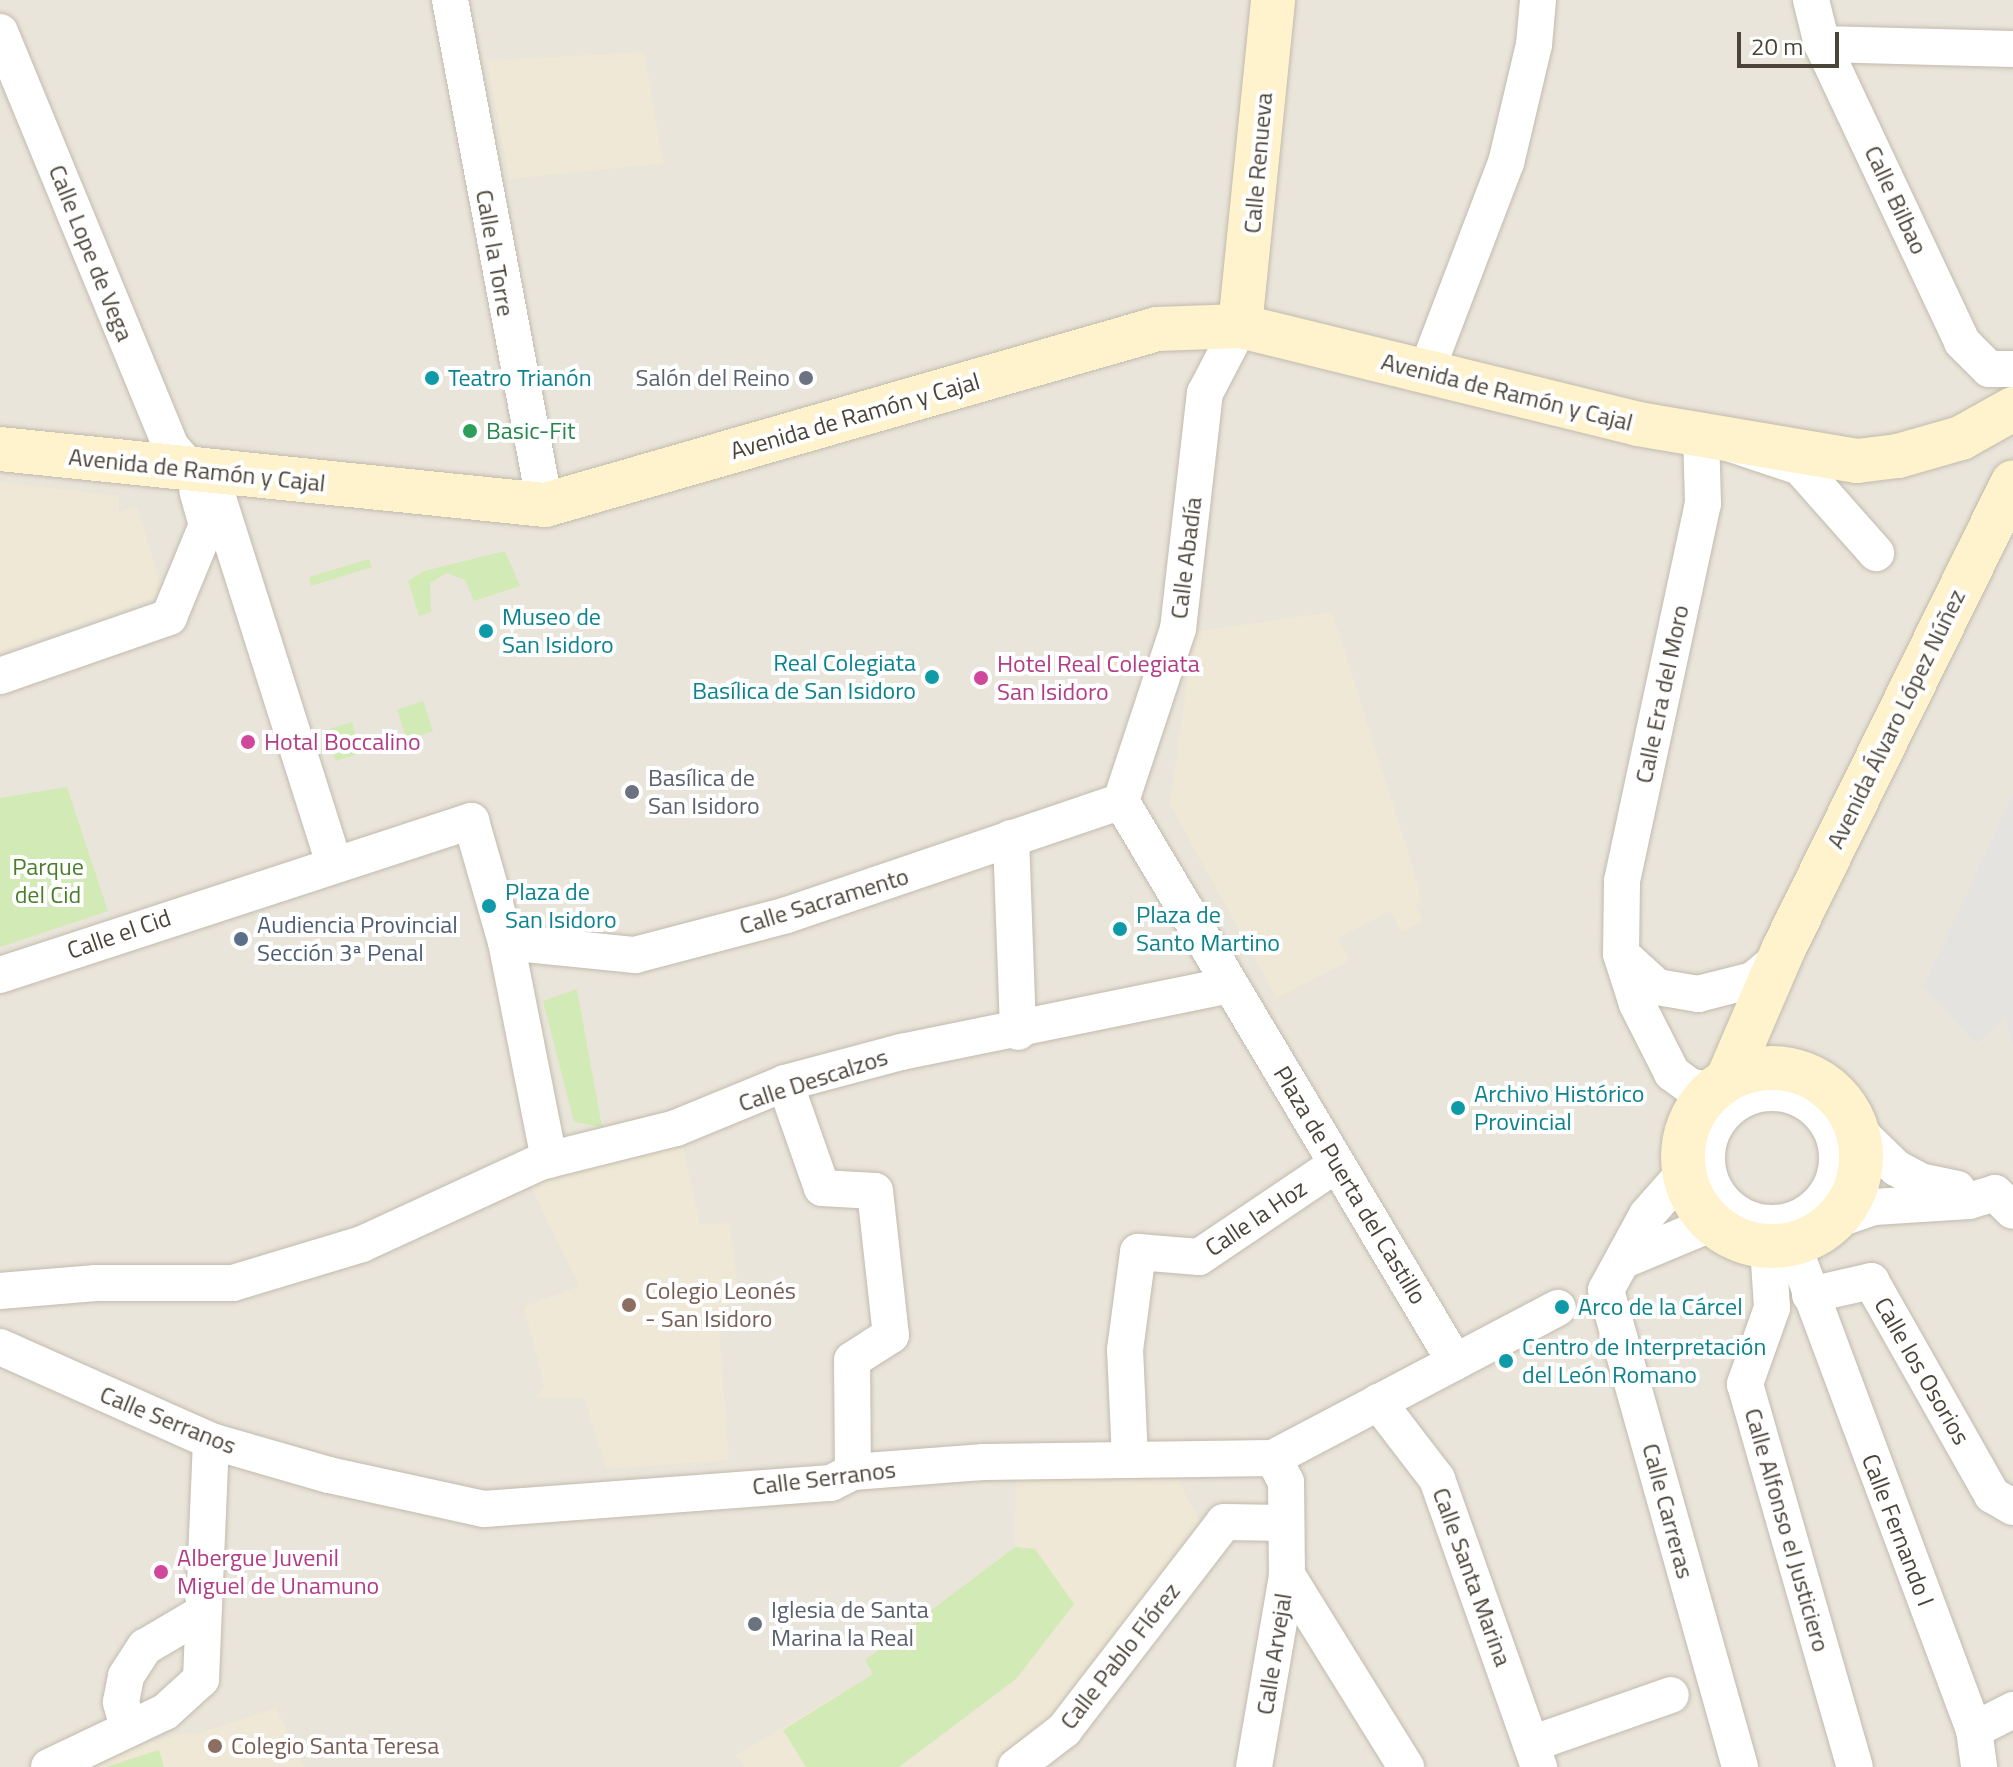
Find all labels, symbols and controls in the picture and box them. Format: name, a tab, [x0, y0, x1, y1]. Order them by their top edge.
scale bar	[1741, 16, 1843, 66]
text: 20 m	[1751, 28, 1803, 64]
street label: Calle Renueva	[1238, 91, 1278, 235]
street label: Calle Bilbao	[1858, 141, 1934, 259]
street label: Calle Lope de Vega	[43, 161, 139, 345]
street label: Calle la Torre	[470, 187, 520, 319]
street label: Avenida de Ramón y Cajal	[1378, 347, 1636, 437]
place label: Teatro Trianón	[448, 364, 592, 392]
place label: Salón del Reino	[635, 364, 790, 392]
street label: Avenida de Ramón y Cajal	[727, 367, 983, 465]
marker: Teatro Trianón	[423, 369, 441, 387]
marker: Salón del Reino	[797, 369, 815, 387]
place label: Basic-Fit	[486, 417, 576, 445]
marker: Basic-Fit	[461, 422, 479, 440]
street label: Avenida de Ramón y Cajal	[67, 442, 327, 498]
street label: Calle Abadía	[1164, 495, 1208, 621]
street label: Avenida Álvaro López Núñez	[1821, 585, 1971, 853]
street label: Calle Era del Moro	[1629, 602, 1695, 786]
place label: Museo de San Isidoro	[502, 603, 614, 659]
marker: Museo de San Isidoro	[477, 622, 495, 640]
place label: Real Colegiata Basílica de San Isidoro	[692, 649, 916, 705]
place label: Hotel Real Colegiata San Isidoro	[997, 650, 1200, 706]
marker: Real Colegiata Basílica de San Isidoro	[923, 668, 941, 686]
marker: Hotel Real Colegiata San Isidoro	[972, 669, 990, 687]
place label: Hotal Boccalino	[264, 728, 421, 756]
marker: Hotal Boccalino	[239, 733, 257, 751]
place label: Basílica de San Isidoro	[648, 764, 760, 820]
marker: Basílica de San Isidoro	[623, 783, 641, 801]
park label: Parque del Cid	[12, 853, 84, 909]
street label: Calle Sacramento	[736, 862, 912, 940]
place label: Plaza de San Isidoro	[505, 878, 617, 934]
marker: Plaza de San Isidoro	[480, 897, 498, 915]
place label: Plaza de Santo Martino	[1136, 901, 1280, 957]
street label: Calle el Cid	[63, 903, 175, 965]
place label: Audiencia Provincial Sección 3ª Penal	[257, 911, 458, 967]
marker: Plaza de Santo Martino	[1111, 920, 1129, 938]
marker: Audiencia Provincial Sección 3ª Penal	[232, 930, 250, 948]
street label: Calle Descalzos	[735, 1042, 891, 1118]
street label: Plaza de Puerta del Castillo	[1267, 1061, 1433, 1309]
place label: Archivo Histórico Provincial	[1474, 1080, 1645, 1136]
marker: Archivo Histórico Provincial	[1449, 1099, 1467, 1117]
street label: Calle la Hoz	[1200, 1174, 1312, 1262]
place label: Colegio Leonés - San Isidoro	[645, 1277, 796, 1333]
street label: Calle los Osorios	[1868, 1292, 1976, 1450]
place label: Arco de la Cárcel	[1578, 1293, 1743, 1321]
marker: Colegio Leonés - San Isidoro	[620, 1296, 638, 1314]
marker: Arco de la Cárcel	[1553, 1298, 1571, 1316]
place label: Centro de Interpretación del León Romano	[1522, 1333, 1766, 1389]
marker: Centro de Interpretación del León Romano	[1497, 1352, 1515, 1370]
street label: Calle Serranos	[96, 1380, 240, 1460]
street label: Calle Alfonso el Justiciero	[1738, 1405, 1836, 1655]
street label: Calle Carreras	[1636, 1440, 1700, 1582]
street label: Calle Fernando I	[1856, 1450, 1940, 1610]
street label: Calle Serranos	[751, 1455, 897, 1501]
street label: Calle Santa Marina	[1426, 1484, 1518, 1670]
place label: Albergue Juvenil Miguel de Unamuno	[177, 1544, 379, 1600]
marker: Albergue Juvenil Miguel de Unamuno	[152, 1563, 170, 1581]
street label: Calle Pablo Flórez	[1054, 1577, 1186, 1735]
street label: Calle Arvejal	[1250, 1591, 1298, 1717]
place label: Iglesia de Santa Marina la Real	[771, 1596, 929, 1652]
marker: Iglesia de Santa Marina la Real	[746, 1615, 764, 1633]
place label: Colegio Santa Teresa	[231, 1732, 439, 1760]
marker: Colegio Santa Teresa	[206, 1737, 224, 1755]

